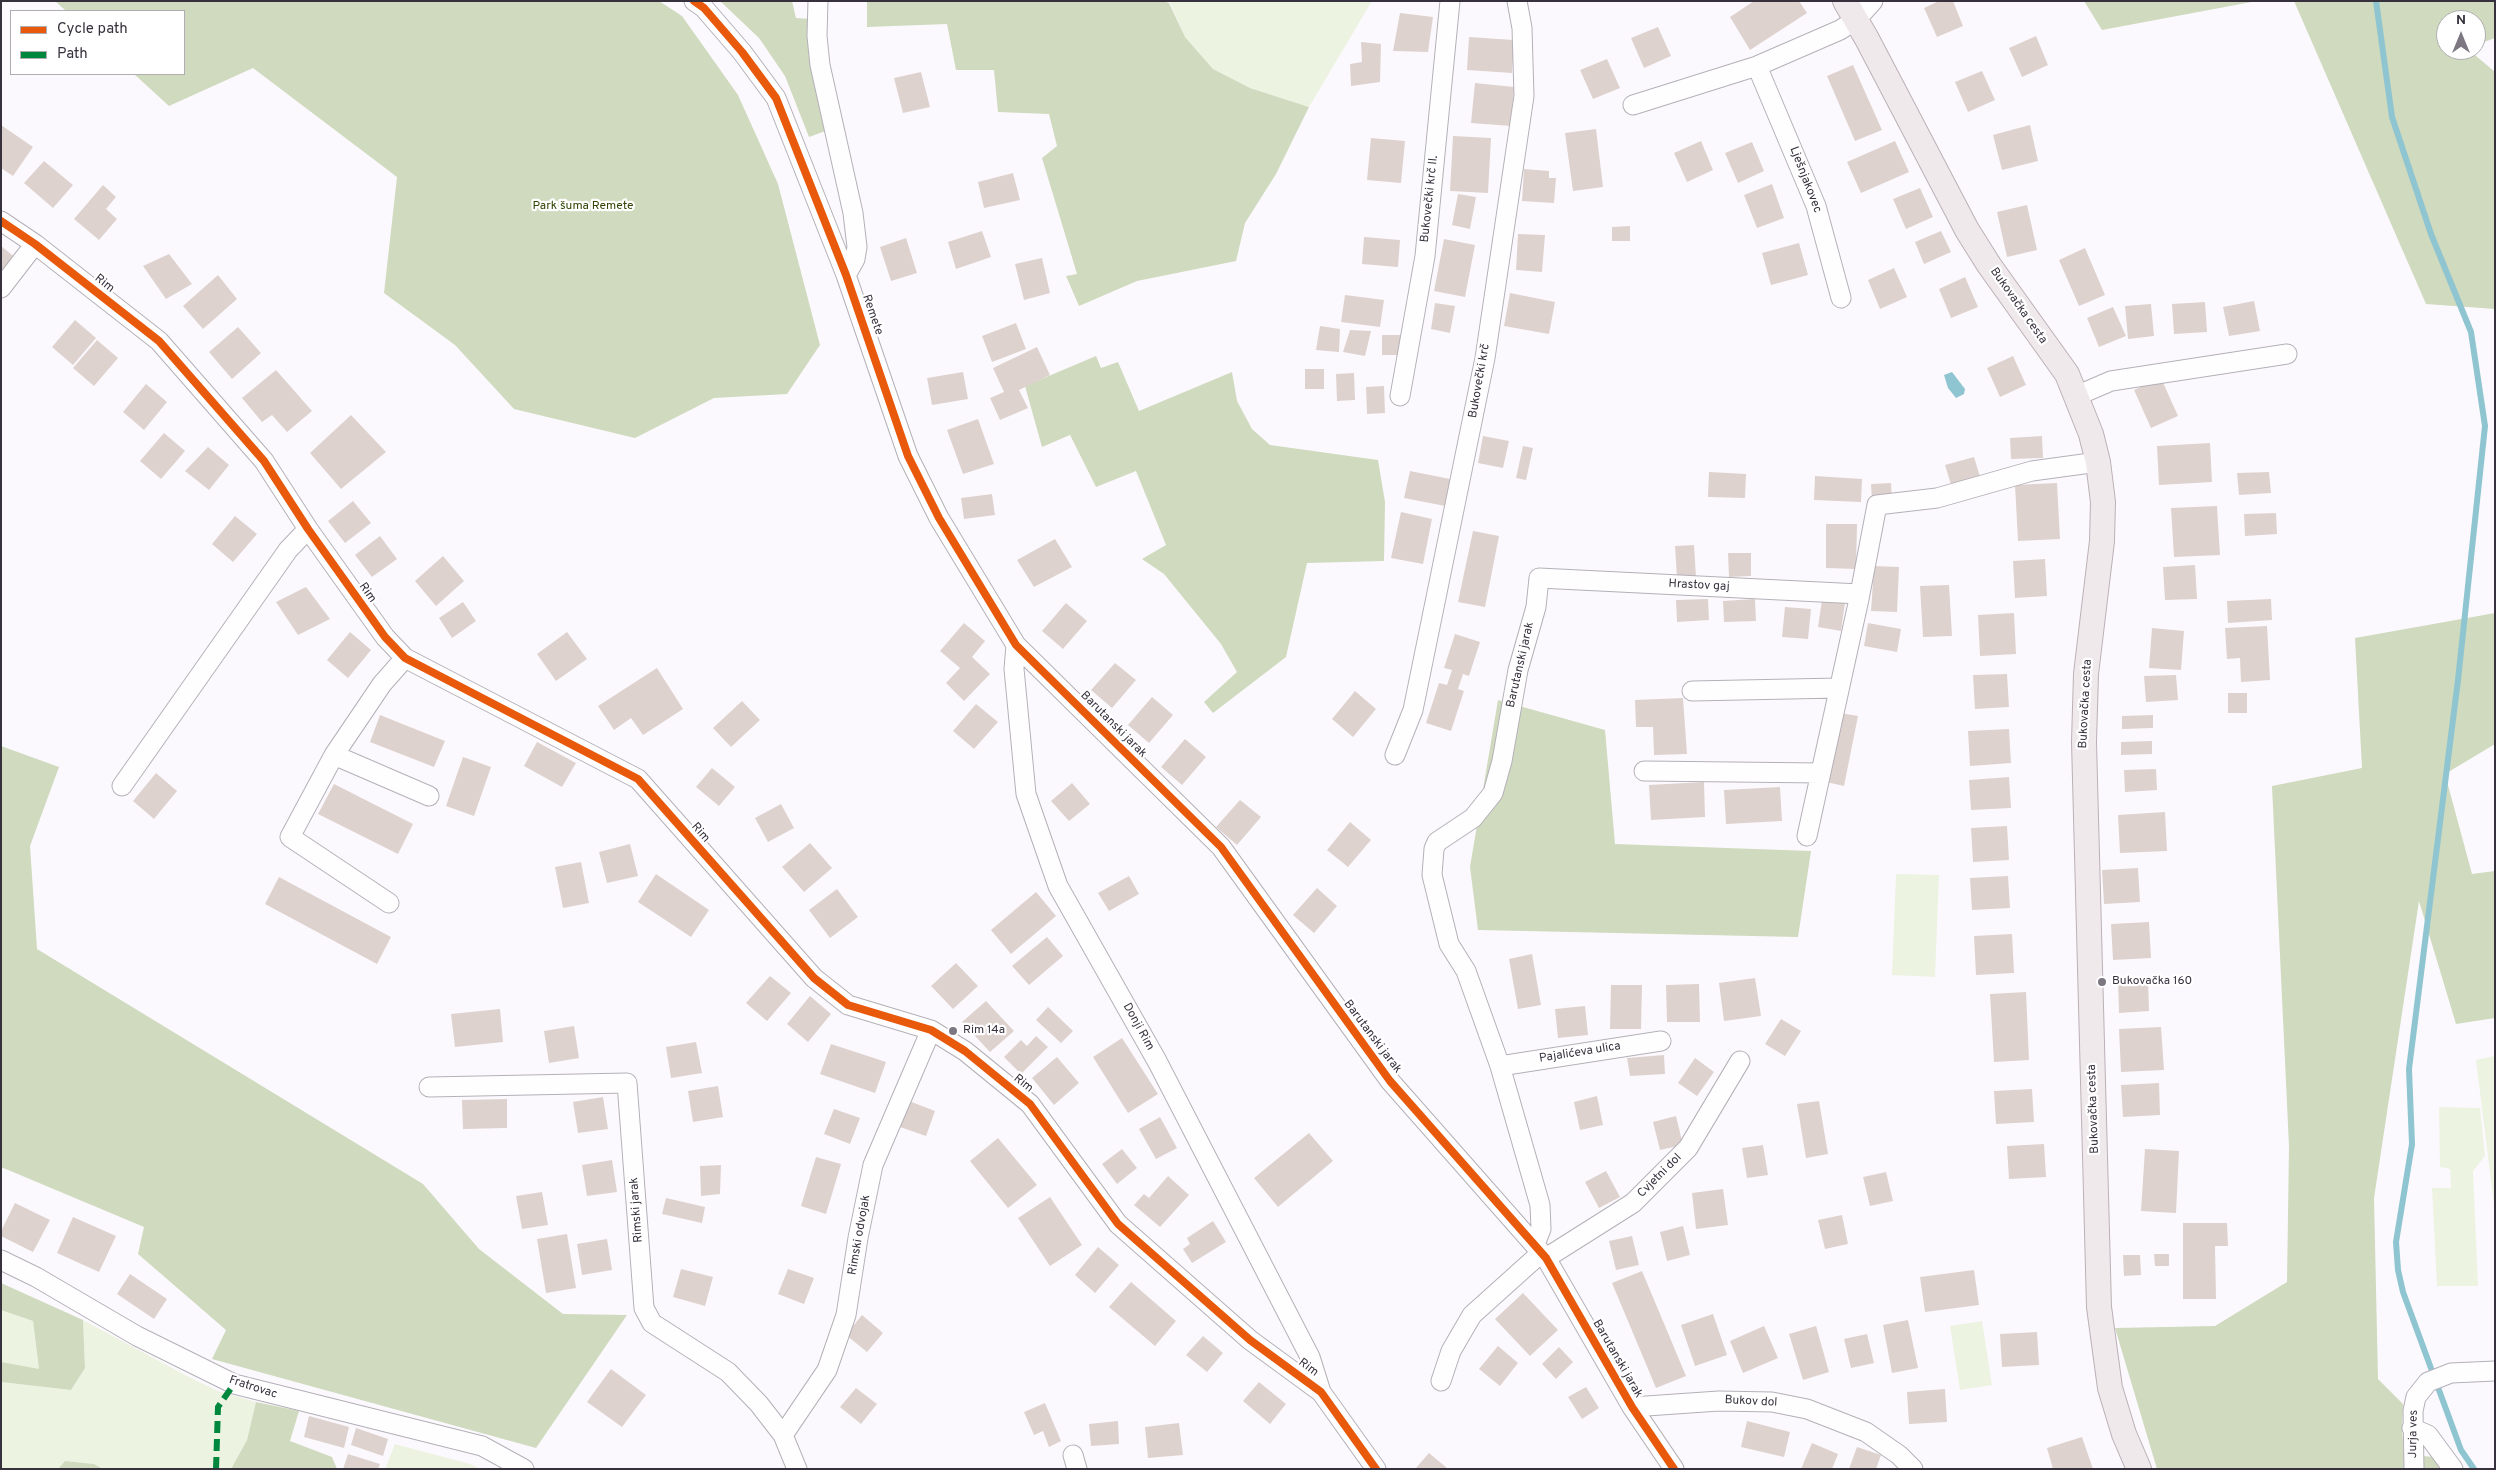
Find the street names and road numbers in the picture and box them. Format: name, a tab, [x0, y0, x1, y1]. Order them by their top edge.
street label: Lješnjakovec	[1786, 145, 1824, 215]
street label: Bukovečki krč II.	[1418, 155, 1442, 243]
street label: Bukovačka cesta	[1986, 265, 2050, 347]
street label: Rim	[91, 272, 117, 296]
street label: Remete	[858, 293, 886, 337]
street label: Bukovečki krč	[1466, 343, 1494, 419]
street label: Hrastov gaj	[1668, 577, 1730, 595]
street label: Rim	[355, 580, 379, 606]
street label: Barutanski jarak	[1504, 621, 1538, 709]
street label: Bukovačka cesta	[2076, 659, 2096, 749]
street label: Barutanski jarak	[1077, 689, 1149, 761]
street label: Rim	[688, 820, 712, 846]
street label: Barutanski jarak	[1340, 998, 1404, 1076]
street label: Donji Rim	[1119, 1001, 1157, 1053]
street label: Pajalićeva ulica	[1538, 1039, 1622, 1067]
street label: Bukovačka cesta	[2085, 1064, 2103, 1154]
street label: Rim	[1010, 1072, 1036, 1096]
street label: Cvjetni dol	[1635, 1151, 1685, 1201]
street label: Rimski jarak	[628, 1177, 646, 1243]
street label: Rimski odvojak	[846, 1194, 874, 1276]
street label: Barutanski jarak	[1589, 1317, 1645, 1401]
street label: Rim	[1295, 1356, 1321, 1380]
street label: Fratrovac	[227, 1373, 279, 1403]
street label: Bukov dol	[1724, 1393, 1778, 1411]
street label: Jurja ves	[2406, 1410, 2422, 1458]

